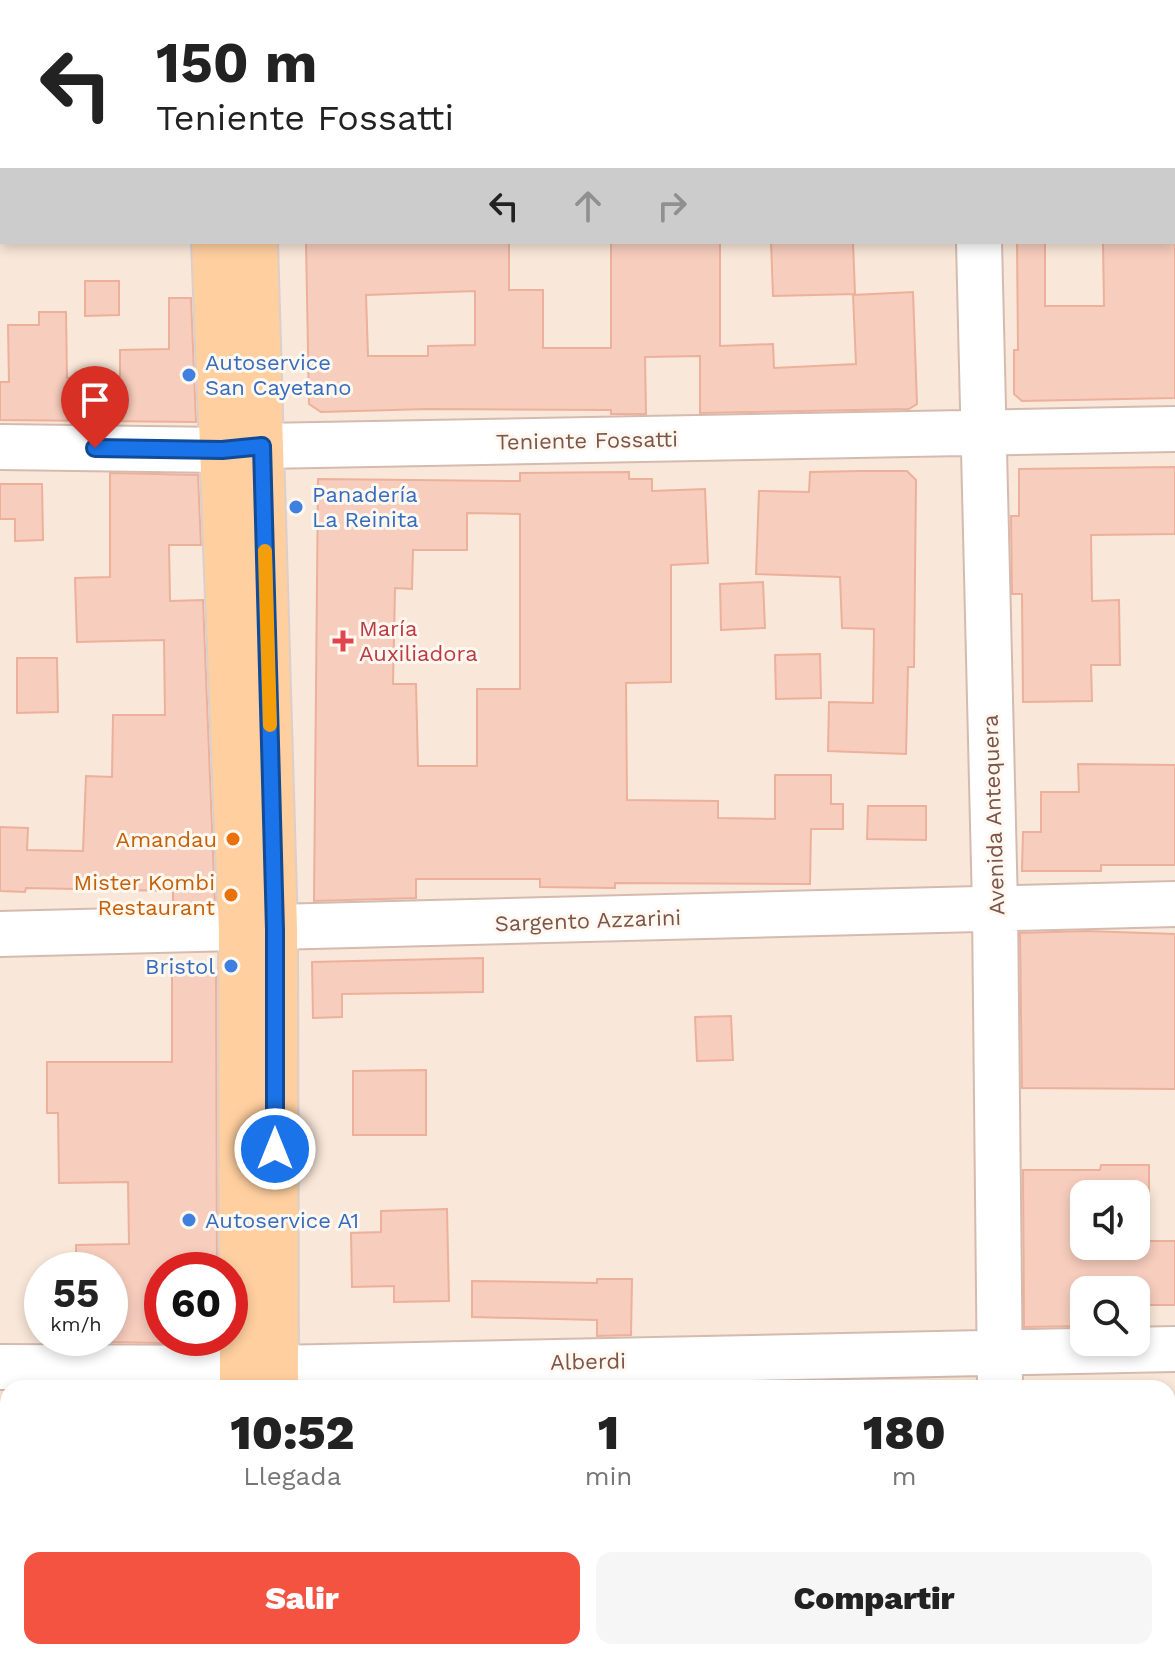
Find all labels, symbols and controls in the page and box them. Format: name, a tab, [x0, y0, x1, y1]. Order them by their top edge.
text: 150 m	[156, 30, 318, 96]
icon: left	[24, 32, 128, 136]
text: Teniente Fossatti	[156, 97, 454, 139]
icon: left	[482, 184, 526, 228]
icon: ahead	[566, 184, 610, 228]
icon: right	[650, 184, 694, 228]
place label: Autoservice San Cayetano	[205, 350, 352, 400]
pin	[61, 366, 129, 448]
marker: Autoservice San Cayetano	[180, 366, 198, 384]
icon: arrive	[73, 378, 117, 422]
street label: Teniente Fossatti	[496, 426, 678, 455]
place label: Panadería La Reinita	[312, 482, 419, 532]
marker: Panadería La Reinita	[287, 498, 305, 516]
place label: María Auxiliadora	[359, 616, 478, 666]
marker: María Auxiliadora	[334, 632, 352, 650]
street label: Avenida Antequera	[978, 714, 1009, 916]
place label: Amandau	[116, 827, 217, 852]
marker: Amandau	[224, 830, 242, 848]
place label: Mister Kombi Restaurant	[74, 870, 215, 920]
marker: Mister Kombi Restaurant	[222, 886, 240, 904]
street label: Sargento Azzarini	[494, 905, 682, 936]
place label: Bristol	[145, 954, 215, 979]
marker: Bristol	[222, 957, 240, 975]
position arrow	[233, 1107, 317, 1191]
map controls	[1070, 1180, 1150, 1356]
button: sound	[1070, 1180, 1150, 1260]
place label: Autoservice A1	[205, 1208, 359, 1233]
marker: Autoservice A1	[180, 1211, 198, 1229]
speed limit sign: 60	[144, 1252, 248, 1356]
text: 55	[53, 1270, 99, 1317]
button: search	[1070, 1276, 1150, 1356]
text: km/h	[50, 1312, 102, 1336]
street label: Alberdi	[550, 1348, 626, 1375]
text: 10:52	[230, 1404, 354, 1461]
text: 1	[598, 1404, 619, 1461]
text: 180	[863, 1404, 946, 1461]
text: Llegada	[243, 1461, 341, 1491]
text: min	[585, 1461, 632, 1491]
text: m	[892, 1461, 917, 1491]
button: Salir	[24, 1552, 580, 1644]
button: Compartir	[596, 1552, 1152, 1644]

